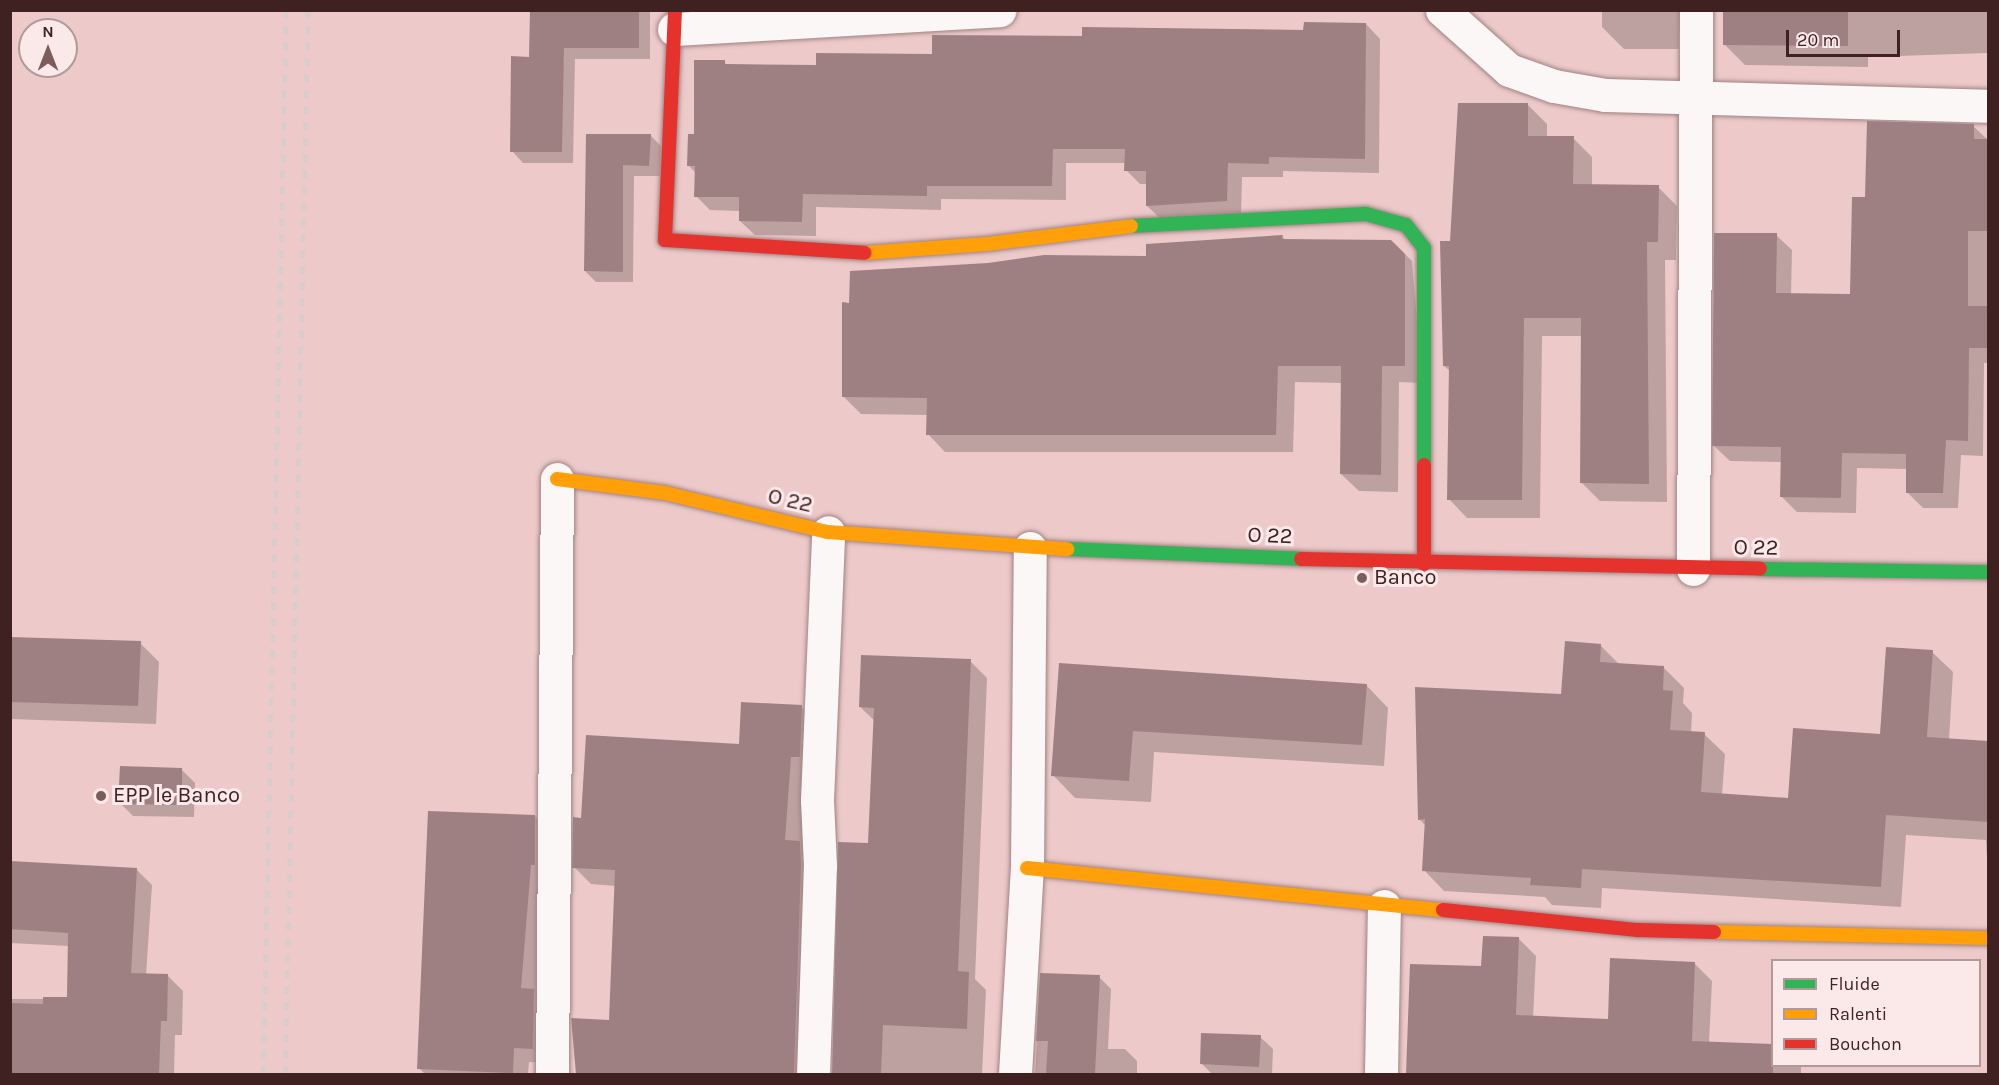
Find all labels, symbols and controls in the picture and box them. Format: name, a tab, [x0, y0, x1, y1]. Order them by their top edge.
north arrow	[18, 18, 78, 78]
scale bar	[1789, 18, 1903, 56]
text: N	[42, 22, 54, 41]
text: 20 m	[1797, 29, 1839, 51]
street label: O 22	[765, 483, 815, 519]
street label: O 22	[1247, 522, 1293, 550]
street label: O 22	[1733, 534, 1779, 562]
place label: Banco	[1374, 565, 1436, 591]
marker: Banco	[1355, 571, 1369, 585]
place label: EPP le Banco	[113, 783, 240, 809]
marker: EPP le Banco	[94, 789, 108, 803]
legend	[1771, 959, 1981, 1067]
text: Fluide	[1829, 973, 1880, 995]
text: Ralenti	[1829, 1003, 1887, 1025]
text: Bouchon	[1829, 1033, 1902, 1055]

